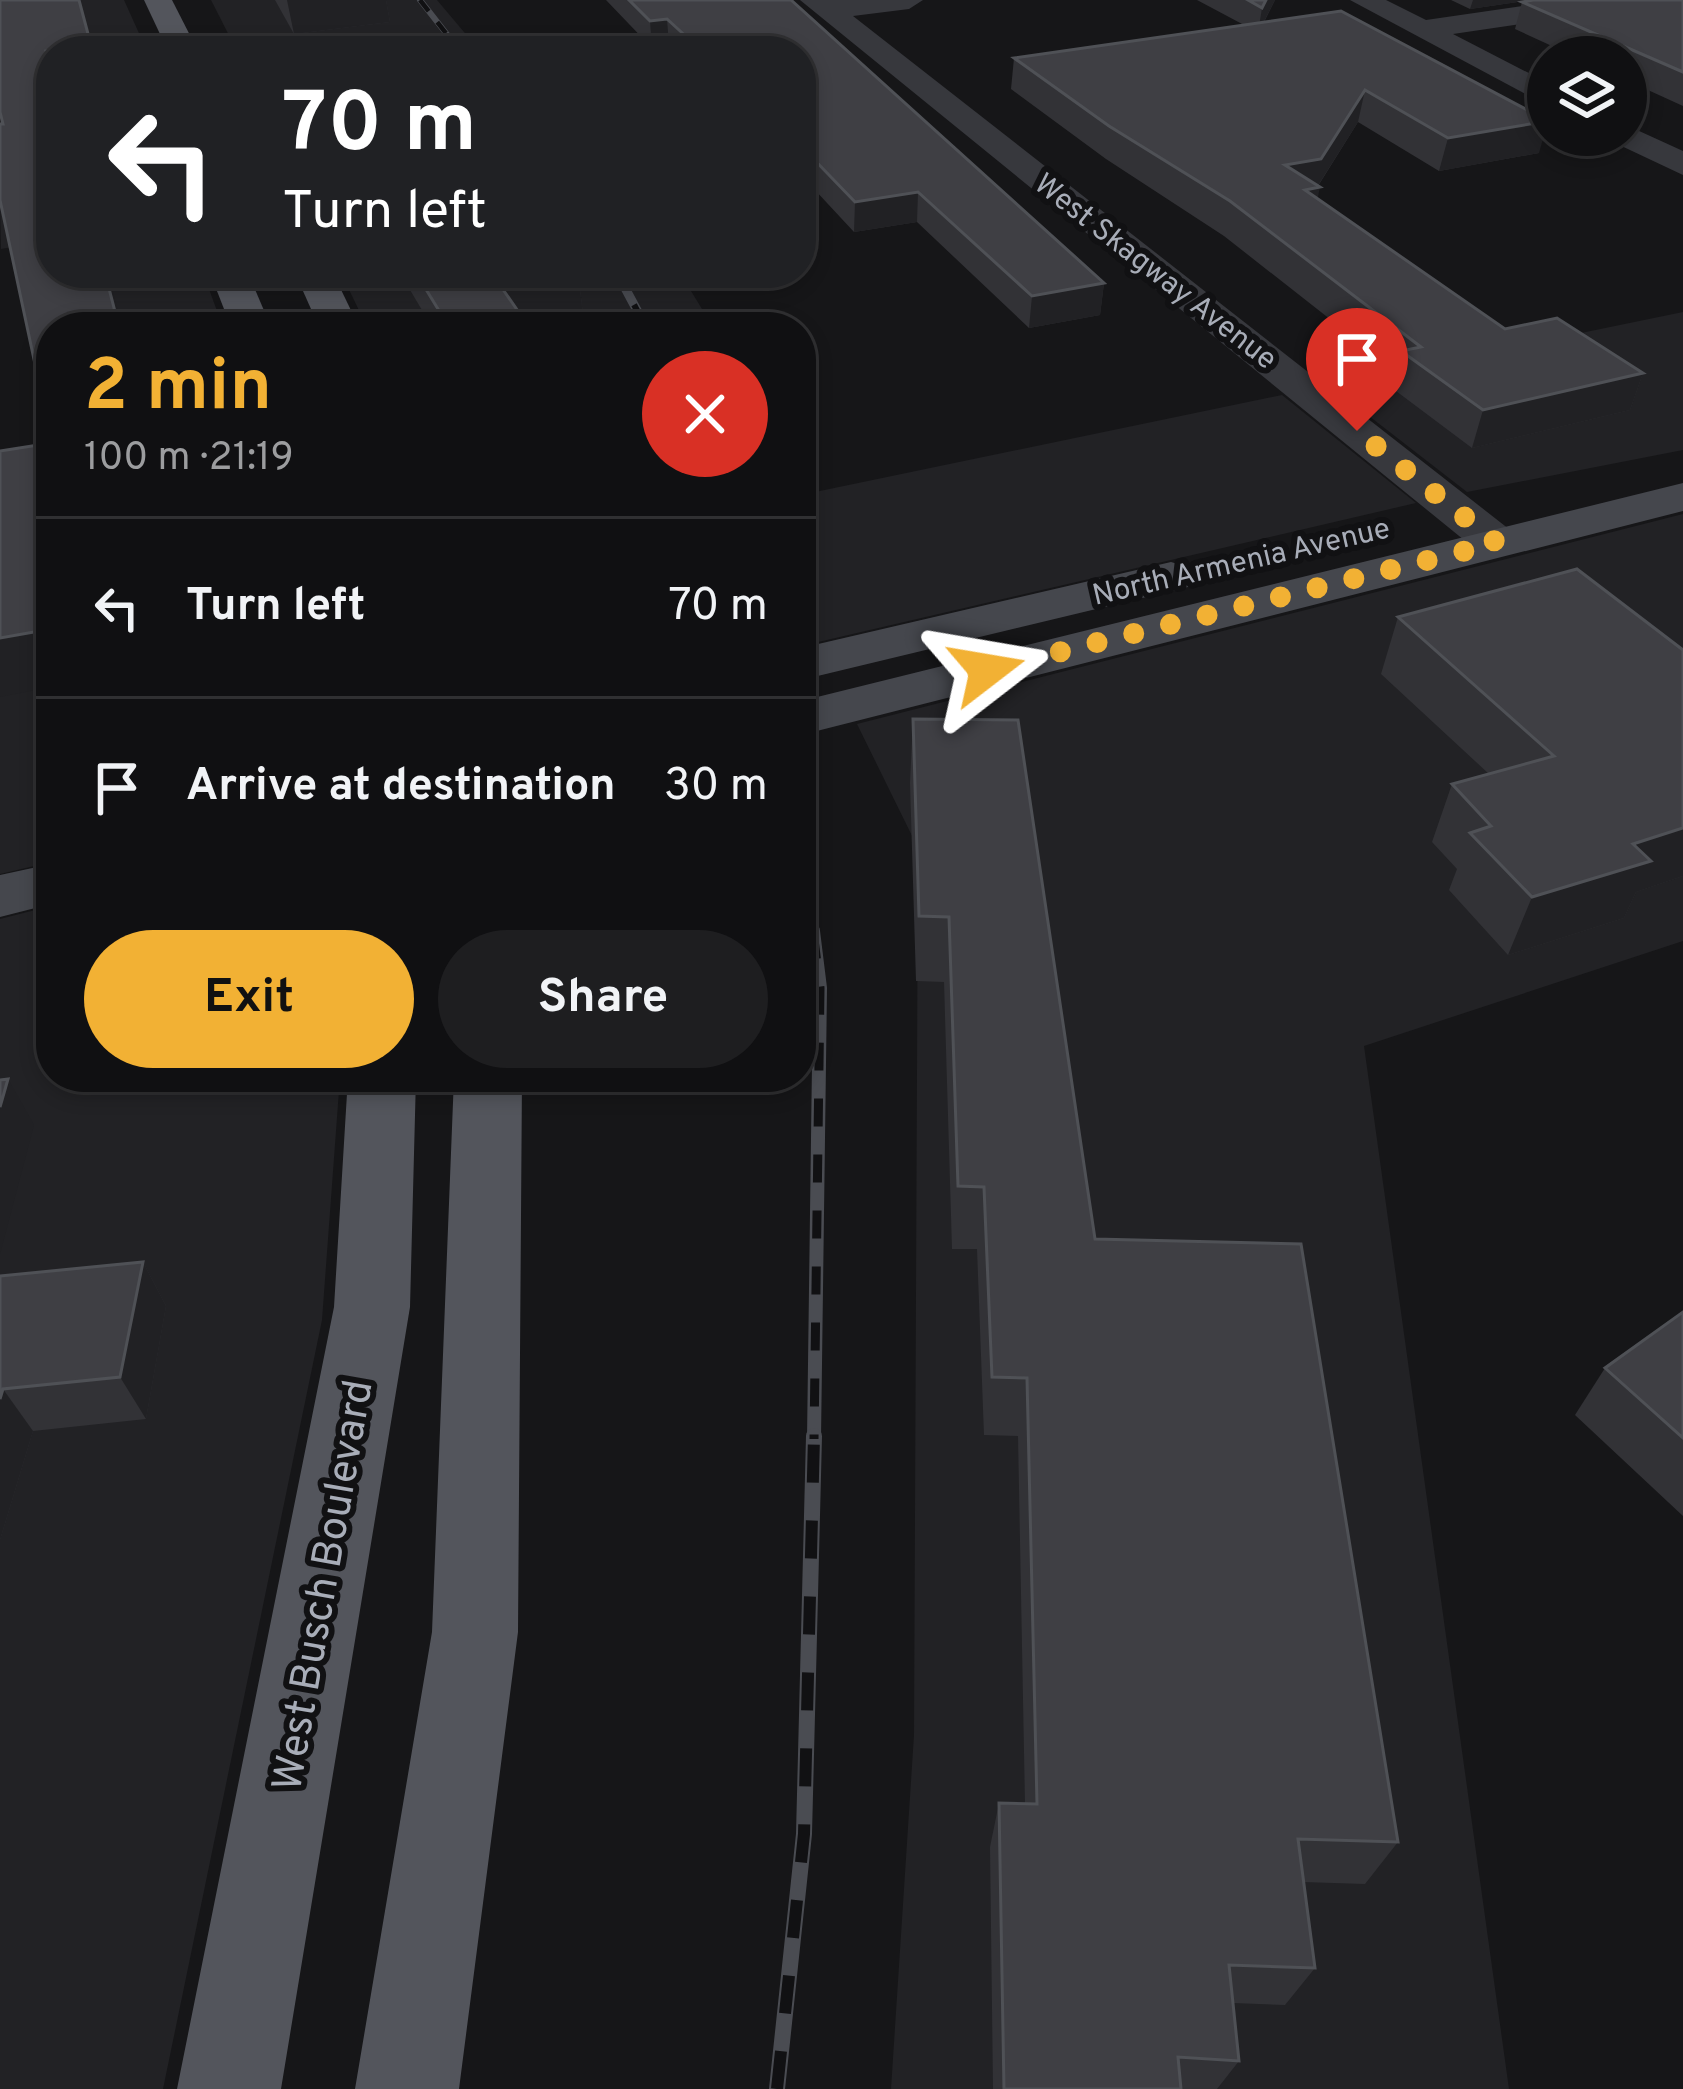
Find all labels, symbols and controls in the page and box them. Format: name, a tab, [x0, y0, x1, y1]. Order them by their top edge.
map controls	[1527, 36, 1647, 156]
button: layers	[1527, 36, 1647, 156]
text: 70 m	[282, 75, 477, 181]
icon: left	[84, 84, 240, 240]
street label: West Skagway Avenue	[1026, 167, 1283, 379]
text: Turn left	[282, 179, 487, 248]
pin	[1306, 308, 1408, 431]
icon: arrive	[1324, 326, 1390, 392]
text: 2 min	[84, 344, 272, 436]
button: close	[642, 351, 768, 477]
text: 100 m · 21:19	[84, 435, 294, 484]
street label: North Armenia Avenue	[1089, 511, 1394, 616]
icon: left	[84, 575, 150, 641]
text: Turn left	[186, 579, 365, 636]
text: 70 m	[668, 579, 768, 636]
position arrow	[924, 607, 1050, 733]
icon: arrive	[84, 755, 150, 821]
text: Arrive at destination	[186, 759, 616, 816]
text: 30 m	[664, 759, 768, 816]
button: Exit	[84, 930, 414, 1068]
button: Share	[438, 930, 768, 1068]
street label: West Busch Boulevard	[263, 1376, 388, 1796]

